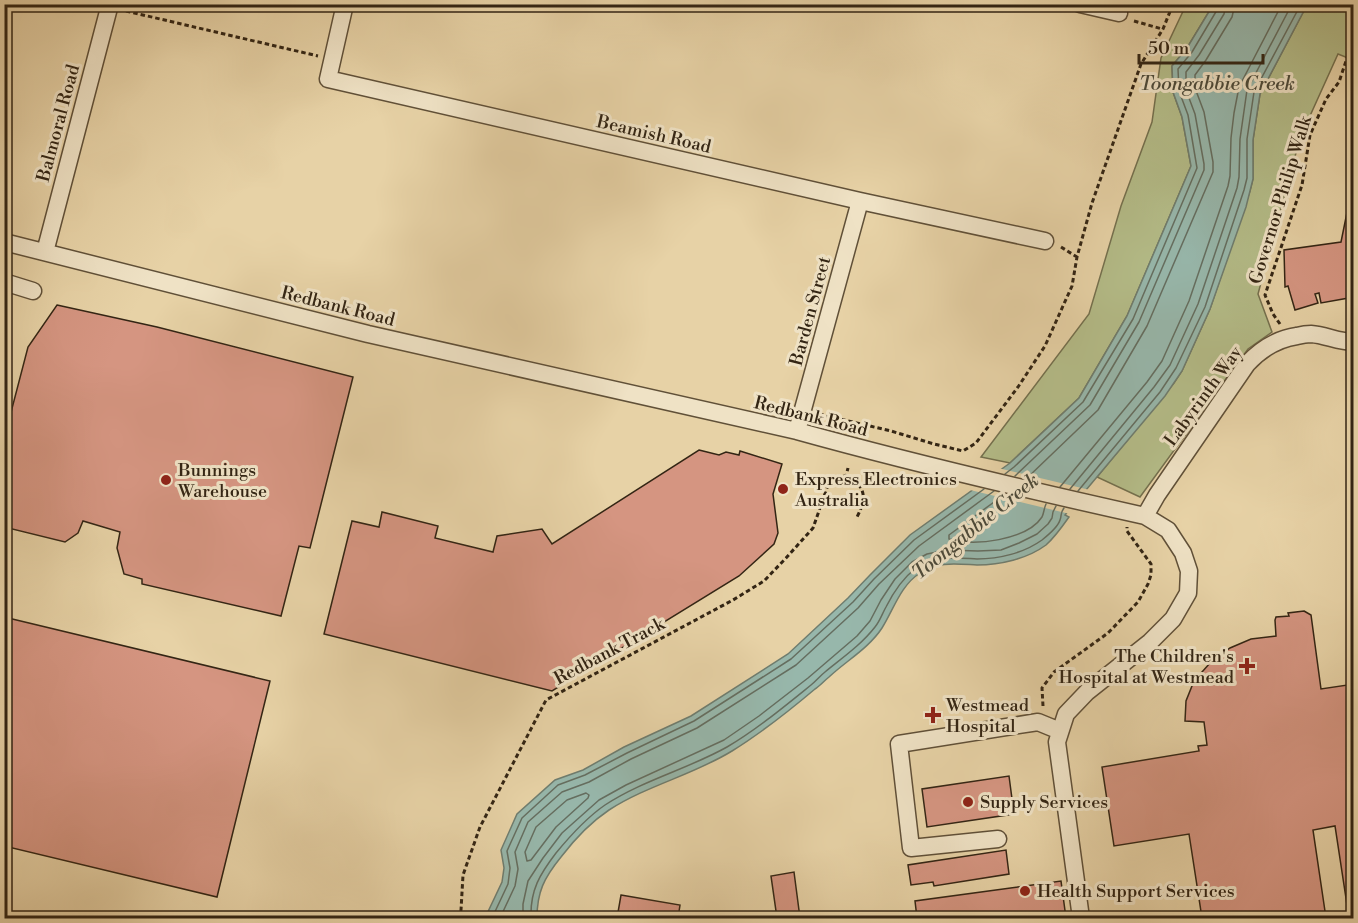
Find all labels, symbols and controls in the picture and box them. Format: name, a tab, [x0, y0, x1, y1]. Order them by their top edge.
scale bar	[1139, 27, 1264, 65]
text: 50 m	[1148, 37, 1190, 60]
street label: Balmoral Road	[32, 61, 85, 185]
water label: Toongabbie Creek	[1139, 72, 1295, 97]
street label: Beamish Road	[594, 110, 714, 159]
street label: Governor Philip Walk	[1244, 112, 1317, 287]
street label: Barden Street	[785, 253, 836, 369]
street label: Redbank Road	[279, 281, 398, 332]
street label: Labyrinth Way	[1159, 341, 1248, 451]
street label: Redbank Road	[752, 391, 871, 442]
place label: Bunnings Warehouse	[177, 459, 267, 503]
place label: Express Electronics Australia	[794, 468, 957, 512]
water label: Toongabbie Creek	[907, 468, 1044, 586]
marker: Bunnings Warehouse	[159, 473, 173, 487]
marker: Express Electronics Australia	[776, 482, 790, 496]
street label: Redbank Track	[550, 612, 670, 690]
place label: The Children's Hospital at Westmead	[1059, 645, 1235, 689]
marker: The Children's Hospital at Westmead	[1238, 657, 1256, 675]
place label: Westmead Hospital	[945, 694, 1030, 738]
marker: Westmead Hospital	[924, 706, 942, 724]
place label: Supply Services	[980, 791, 1108, 814]
marker: Supply Services	[961, 795, 975, 809]
place label: Health Support Services	[1037, 880, 1235, 903]
marker: Health Support Services	[1018, 884, 1032, 898]

